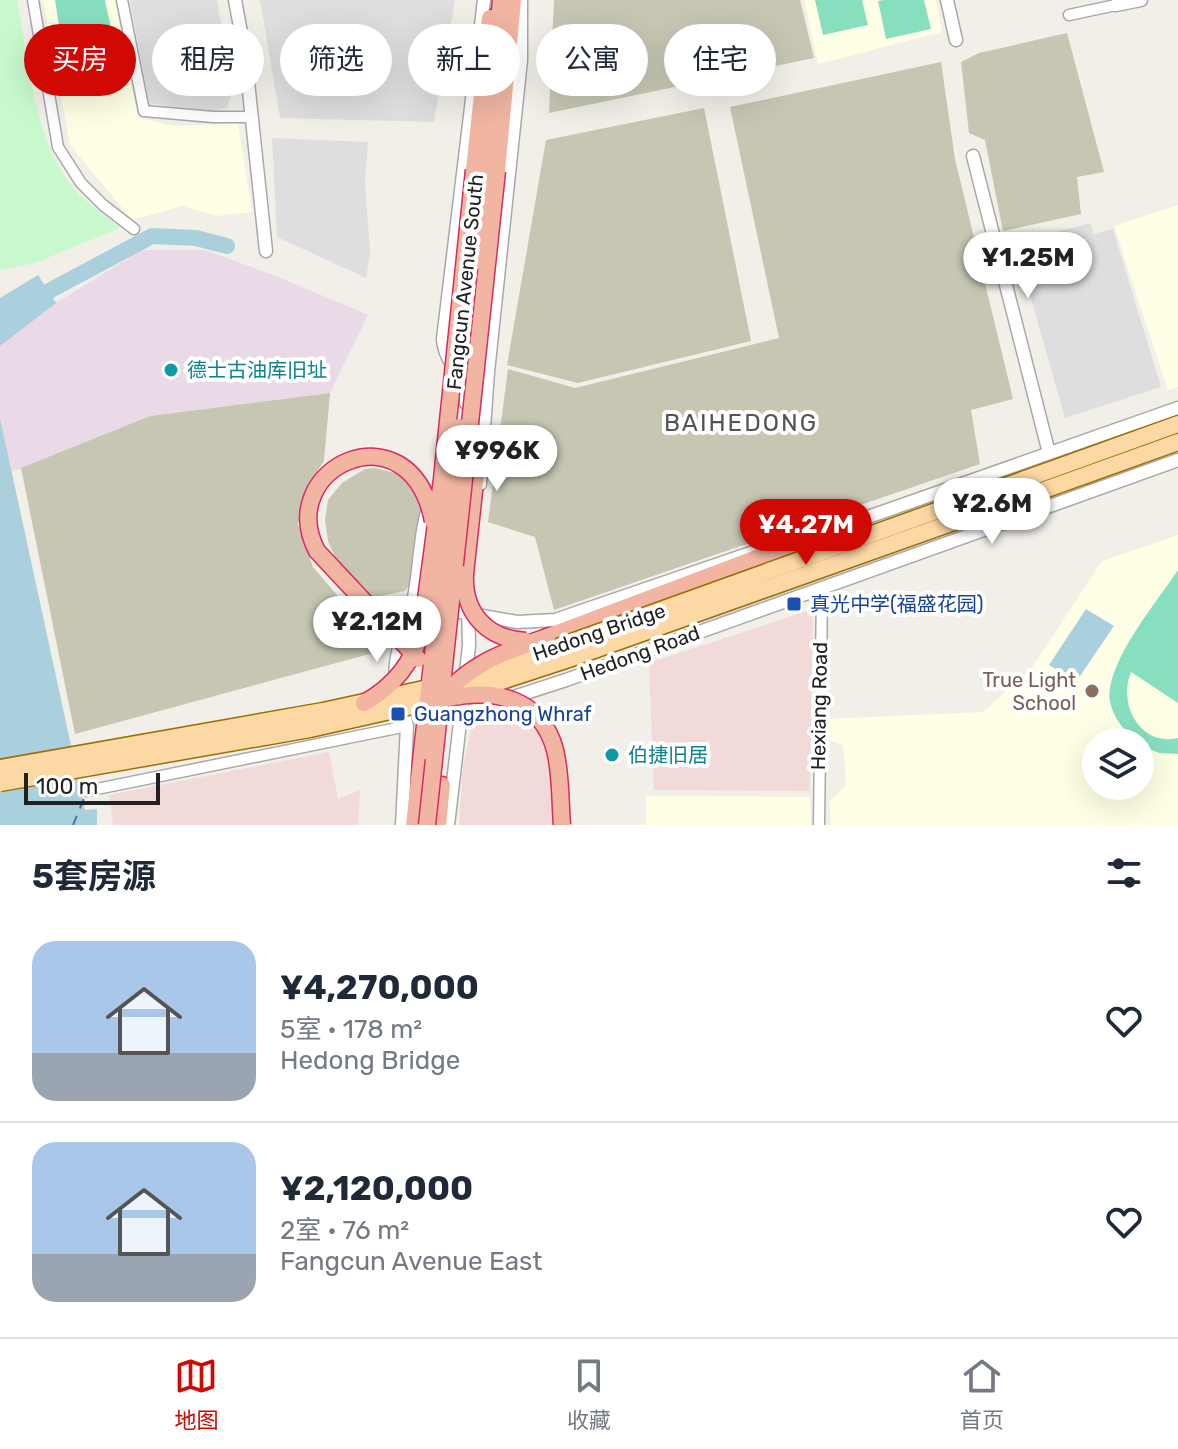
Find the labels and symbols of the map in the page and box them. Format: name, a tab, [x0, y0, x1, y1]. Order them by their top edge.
street label: Fangcun Avenue South	[442, 173, 488, 391]
pin: ¥1.25M	[963, 232, 1093, 300]
place label: 德士古油库旧址	[187, 358, 327, 382]
marker: 德士古油库旧址	[162, 361, 180, 379]
district label: BAIHEDONG	[664, 409, 818, 437]
pin: ¥996K	[441, 425, 553, 493]
pin: ¥2.6M	[936, 478, 1048, 546]
pin: ¥4.27M	[741, 499, 871, 567]
place label: 真光中学(福盛花园)	[810, 592, 984, 616]
marker: 真光中学(福盛花园)	[785, 595, 803, 613]
pin: ¥2.12M	[312, 596, 442, 664]
street label: Hedong Bridge	[530, 598, 668, 666]
street label: Hedong Road	[577, 620, 703, 686]
street label: Hexiang Road	[806, 642, 832, 770]
place label: True Light School	[982, 668, 1076, 715]
marker: True Light School	[1083, 682, 1101, 700]
place label: Guangzhong Whraf	[414, 702, 592, 726]
marker: Guangzhong Whraf	[389, 705, 407, 723]
place label: 伯捷旧居	[628, 743, 708, 767]
marker: 伯捷旧居	[603, 746, 621, 764]
scale bar	[24, 769, 160, 805]

